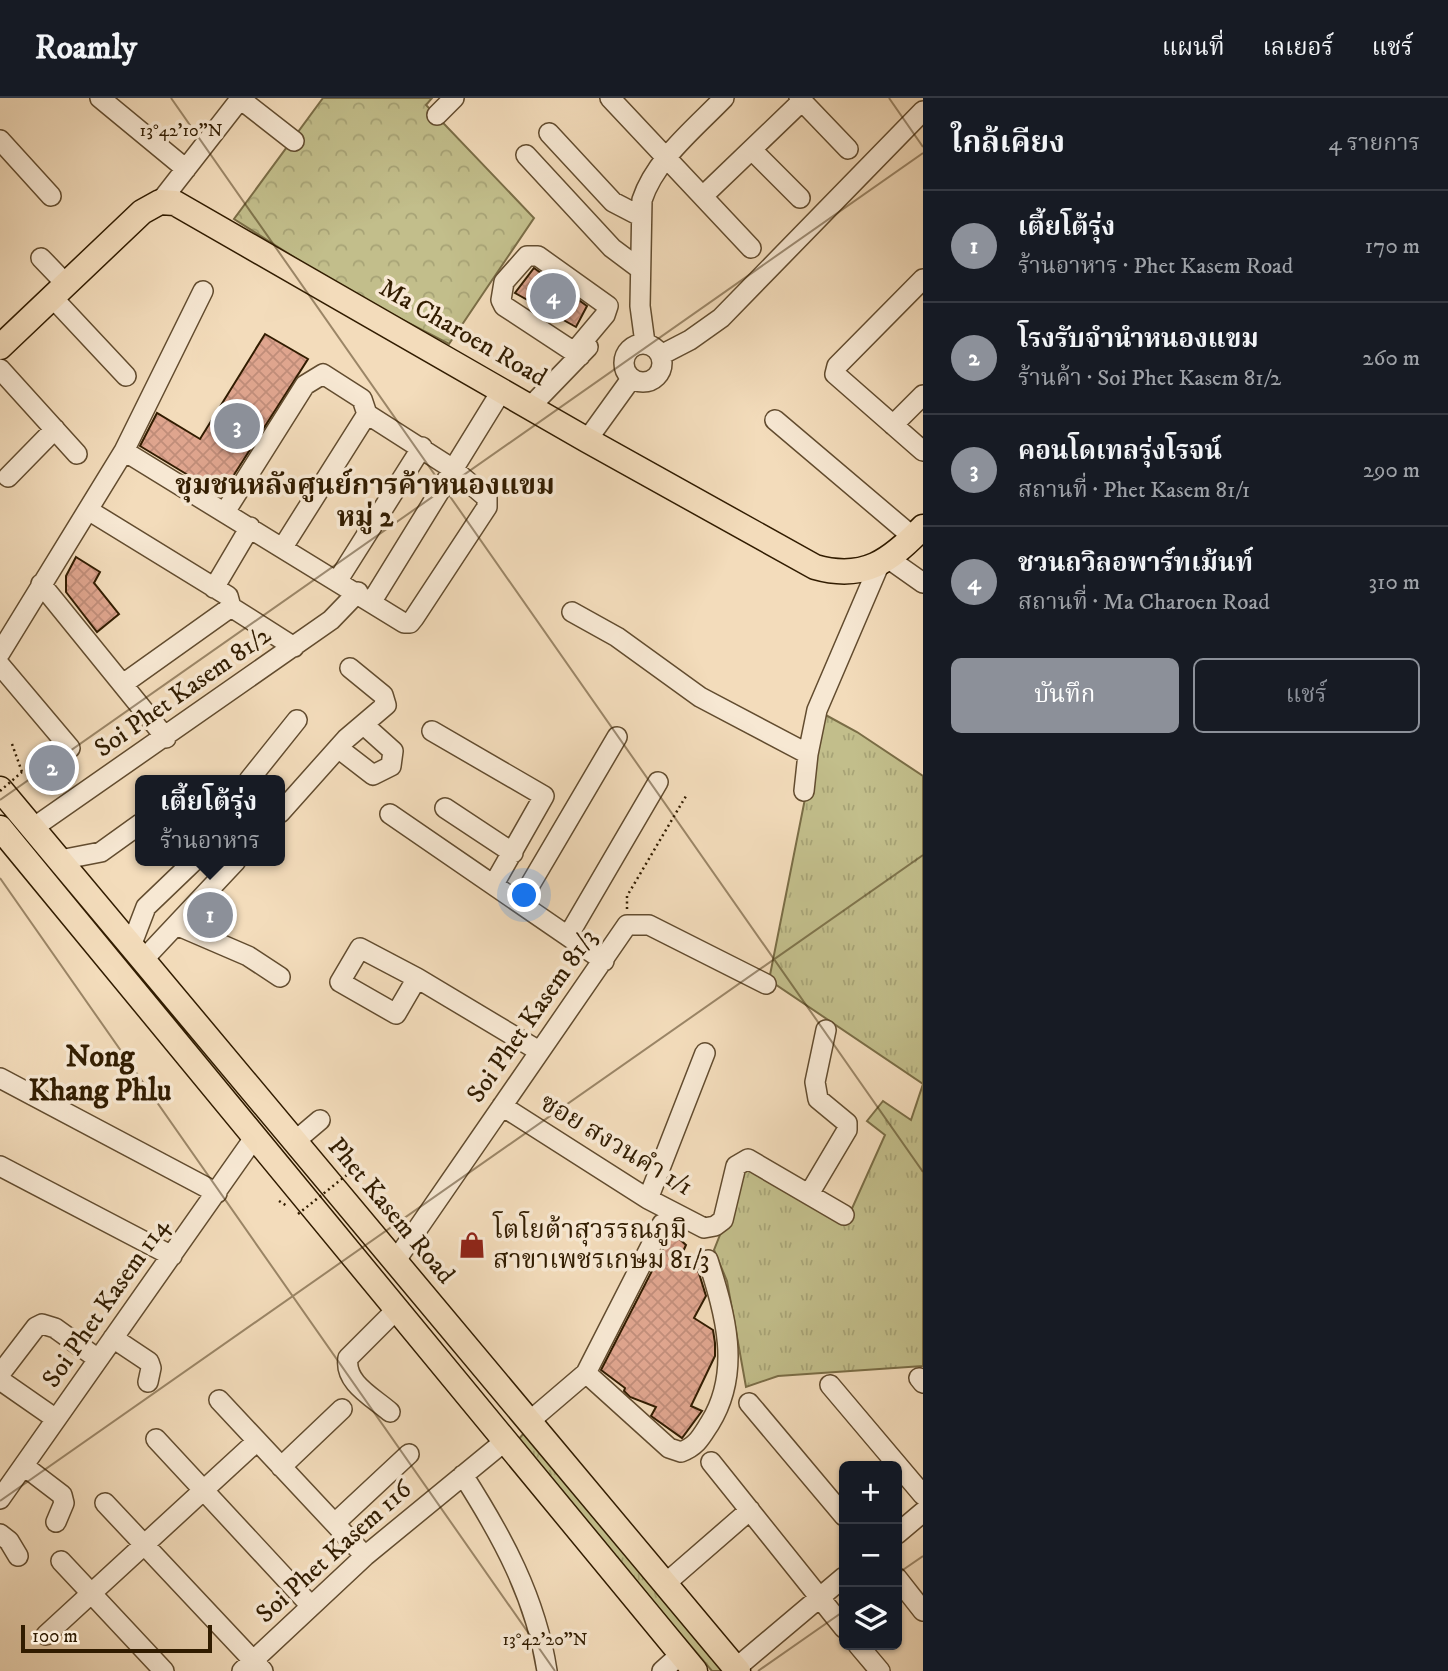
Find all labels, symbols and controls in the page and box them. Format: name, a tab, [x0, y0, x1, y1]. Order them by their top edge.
text: Roamly	[35, 28, 137, 69]
text: แผนที่	[1162, 33, 1225, 63]
text: เลเยอร์	[1263, 33, 1334, 63]
text: แชร์	[1372, 33, 1413, 63]
text: 13°42'10"N	[140, 120, 223, 142]
text: ใกล้เคียง	[951, 125, 1065, 162]
text: 4 รายการ	[1329, 129, 1420, 158]
text: เตี้ยโต้รุ่ง	[1018, 211, 1115, 244]
text: 1	[970, 232, 978, 261]
text: 170 m	[1365, 232, 1420, 261]
text: ร้านอาหาร · Phet Kasem Road	[1018, 252, 1293, 281]
pin: 4	[530, 270, 576, 322]
street label: Ma Charoen Road	[373, 272, 553, 394]
text: โรงรับจำนำหนองแขม	[1018, 323, 1259, 356]
text: 2	[968, 344, 980, 373]
text: 260 m	[1362, 344, 1420, 373]
text: ร้านค้า · Soi Phet Kasem 81/2	[1018, 364, 1281, 393]
pin: 3	[214, 400, 260, 452]
text: คอนโดเทลรุ่งโรจน์	[1018, 435, 1222, 468]
text: 3	[970, 456, 978, 485]
text: 290 m	[1363, 456, 1420, 485]
district label: ชุมชนหลังศูนย์การค้าหนองแขม หมู่ 2	[175, 468, 555, 535]
text: สถานที่ · Phet Kasem 81/1	[1018, 476, 1250, 505]
text: ชวนถวิลอพาร์ทเม้นท์	[1018, 547, 1253, 580]
text: 4	[967, 568, 981, 597]
text: 310 m	[1368, 568, 1420, 597]
text: สถานที่ · Ma Charoen Road	[1018, 588, 1270, 617]
street label: Soi Phet Kasem 81/2	[88, 619, 278, 765]
button: บันทึก	[951, 658, 1179, 733]
button: แชร์	[1193, 658, 1420, 733]
pin: 2	[29, 742, 75, 794]
popup	[135, 775, 285, 866]
text: เตี้ยโต้รุ่ง	[160, 786, 257, 819]
text: ร้านอาหาร	[160, 827, 260, 856]
your location	[507, 878, 541, 912]
pin: 1	[187, 889, 233, 941]
street label: Soi Phet Kasem 81/3	[460, 923, 604, 1109]
district label: Nong Khang Phlu	[29, 1039, 171, 1110]
street label: ซอย สงวนคำ 1/1	[534, 1086, 698, 1204]
street label: Phet Kasem Road	[320, 1131, 462, 1291]
street label: Soi Phet Kasem 114	[35, 1211, 177, 1394]
place label: โตโยต้าสุวรรณภูมิ สาขาเพชรเกษม 81/3	[492, 1211, 709, 1277]
shop icon: โตโยต้าสุวรรณภูมิ สาขาเพชรเกษม 81/3	[457, 1230, 487, 1260]
map controls	[839, 1461, 902, 1650]
button: +	[839, 1461, 902, 1524]
street label: Soi Phet Kasem 116	[249, 1472, 420, 1631]
button: −	[839, 1524, 902, 1587]
button: layers	[839, 1587, 902, 1650]
scale bar	[21, 1622, 212, 1654]
text: 100 m	[32, 1625, 78, 1648]
text: 13°42'20"N	[502, 1629, 588, 1651]

